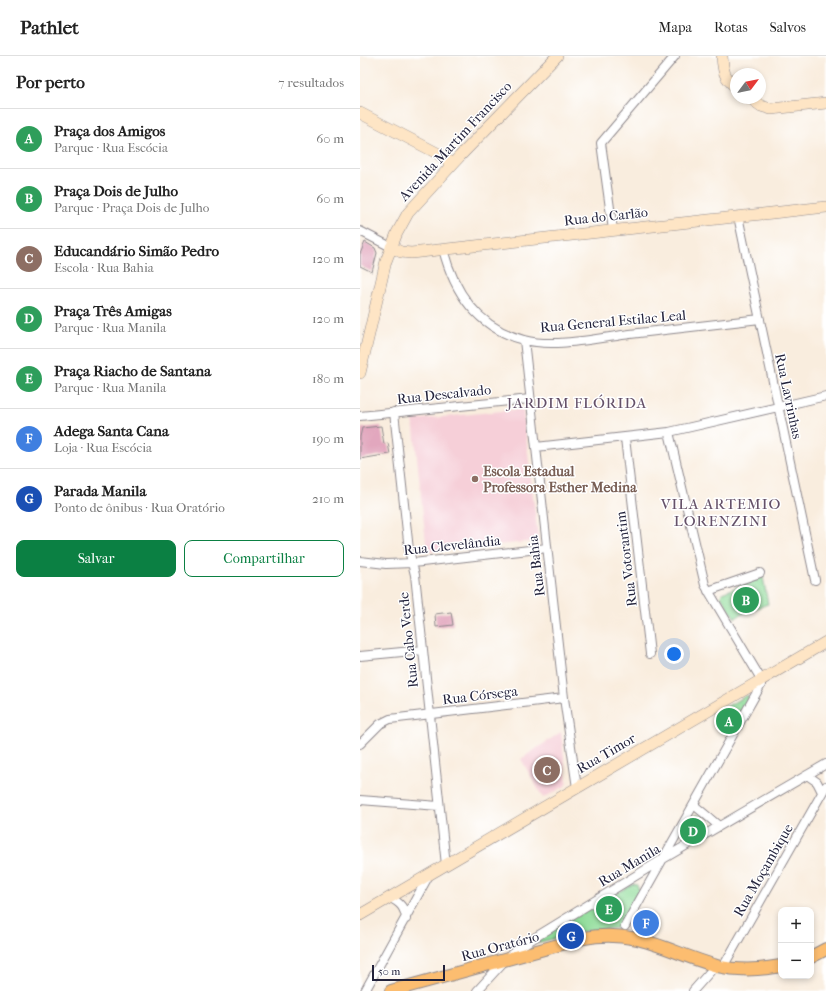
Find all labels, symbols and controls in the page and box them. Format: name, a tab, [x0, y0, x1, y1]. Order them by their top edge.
text: Pathlet	[20, 17, 79, 39]
text: Mapa	[659, 19, 692, 36]
text: Rotas	[714, 19, 748, 36]
text: Salvos	[770, 19, 806, 36]
north arrow	[730, 68, 766, 104]
text: Por perto	[16, 72, 85, 92]
text: 7 resultados	[278, 75, 344, 90]
street label: Avenida Martim Francisco	[395, 78, 515, 205]
text: Praça dos Amigos	[54, 122, 165, 140]
text: A	[25, 131, 33, 146]
text: 60 m	[316, 131, 344, 146]
text: Parque · Rua Escócia	[54, 140, 168, 155]
text: Praça Dois de Julho	[54, 182, 178, 200]
text: B	[25, 191, 33, 206]
text: 60 m	[316, 191, 344, 206]
text: Parque · Praça Dois de Julho	[54, 200, 209, 215]
street label: Rua do Carlão	[563, 204, 649, 229]
text: Educandário Simão Pedro	[54, 242, 219, 260]
text: C	[25, 251, 33, 266]
text: 120 m	[312, 251, 344, 266]
text: Escola · Rua Bahia	[54, 260, 154, 275]
text: Praça Três Amigas	[54, 302, 172, 320]
street label: Rua General Estilac Leal	[539, 307, 687, 336]
text: D	[24, 311, 34, 326]
text: 120 m	[312, 311, 344, 326]
text: Parque · Rua Manila	[54, 320, 166, 335]
street label: Rua Lavrinhas	[771, 352, 806, 440]
text: Praça Riacho de Santana	[54, 362, 211, 380]
text: E	[25, 371, 33, 386]
text: 180 m	[312, 371, 344, 386]
text: Parque · Rua Manila	[54, 380, 166, 395]
street label: Rua Descalvado	[396, 381, 492, 408]
district label: JARDIM FLÓRIDA	[506, 394, 647, 412]
text: Adega Santa Cana	[54, 422, 169, 440]
text: F	[26, 431, 32, 446]
text: 190 m	[312, 431, 344, 446]
text: Loja · Rua Escócia	[54, 440, 152, 455]
place label: Escola Estadual Professora Esther Medina	[483, 463, 637, 496]
marker: Escola Estadual Professora Esther Medina	[470, 474, 480, 484]
text: Parada Manila	[54, 482, 146, 500]
text: G	[24, 491, 34, 506]
text: 210 m	[312, 491, 344, 506]
district label: VILA ARTEMIO LORENZINI	[660, 495, 781, 530]
text: Ponto de ônibus · Rua Oratório	[54, 500, 225, 515]
street label: Rua Votorantim	[612, 510, 641, 608]
street label: Rua Clevelândia	[403, 532, 502, 559]
street label: Rua Bahia	[524, 534, 549, 597]
button: Salvar	[16, 540, 176, 577]
button: Compartilhar	[184, 540, 344, 577]
pin: B	[733, 585, 759, 615]
street label: Rua Cabo Verde	[395, 591, 422, 689]
your location	[664, 644, 684, 664]
street label: Rua Córsega	[441, 682, 519, 709]
pin: A	[716, 706, 742, 736]
street label: Rua Timor	[574, 730, 639, 777]
pin: C	[534, 755, 560, 785]
pin: D	[680, 816, 706, 846]
street label: Rua Moçambique	[730, 821, 797, 920]
street label: Rua Manila	[595, 840, 664, 891]
pin: E	[596, 894, 622, 924]
map controls	[778, 907, 814, 979]
button: +	[778, 907, 814, 943]
pin: F	[633, 908, 659, 938]
pin: G	[558, 921, 584, 951]
street label: Rua Oratório	[459, 928, 541, 965]
button: −	[778, 943, 814, 979]
scale bar	[372, 963, 445, 982]
text: 50 m	[378, 965, 400, 978]

